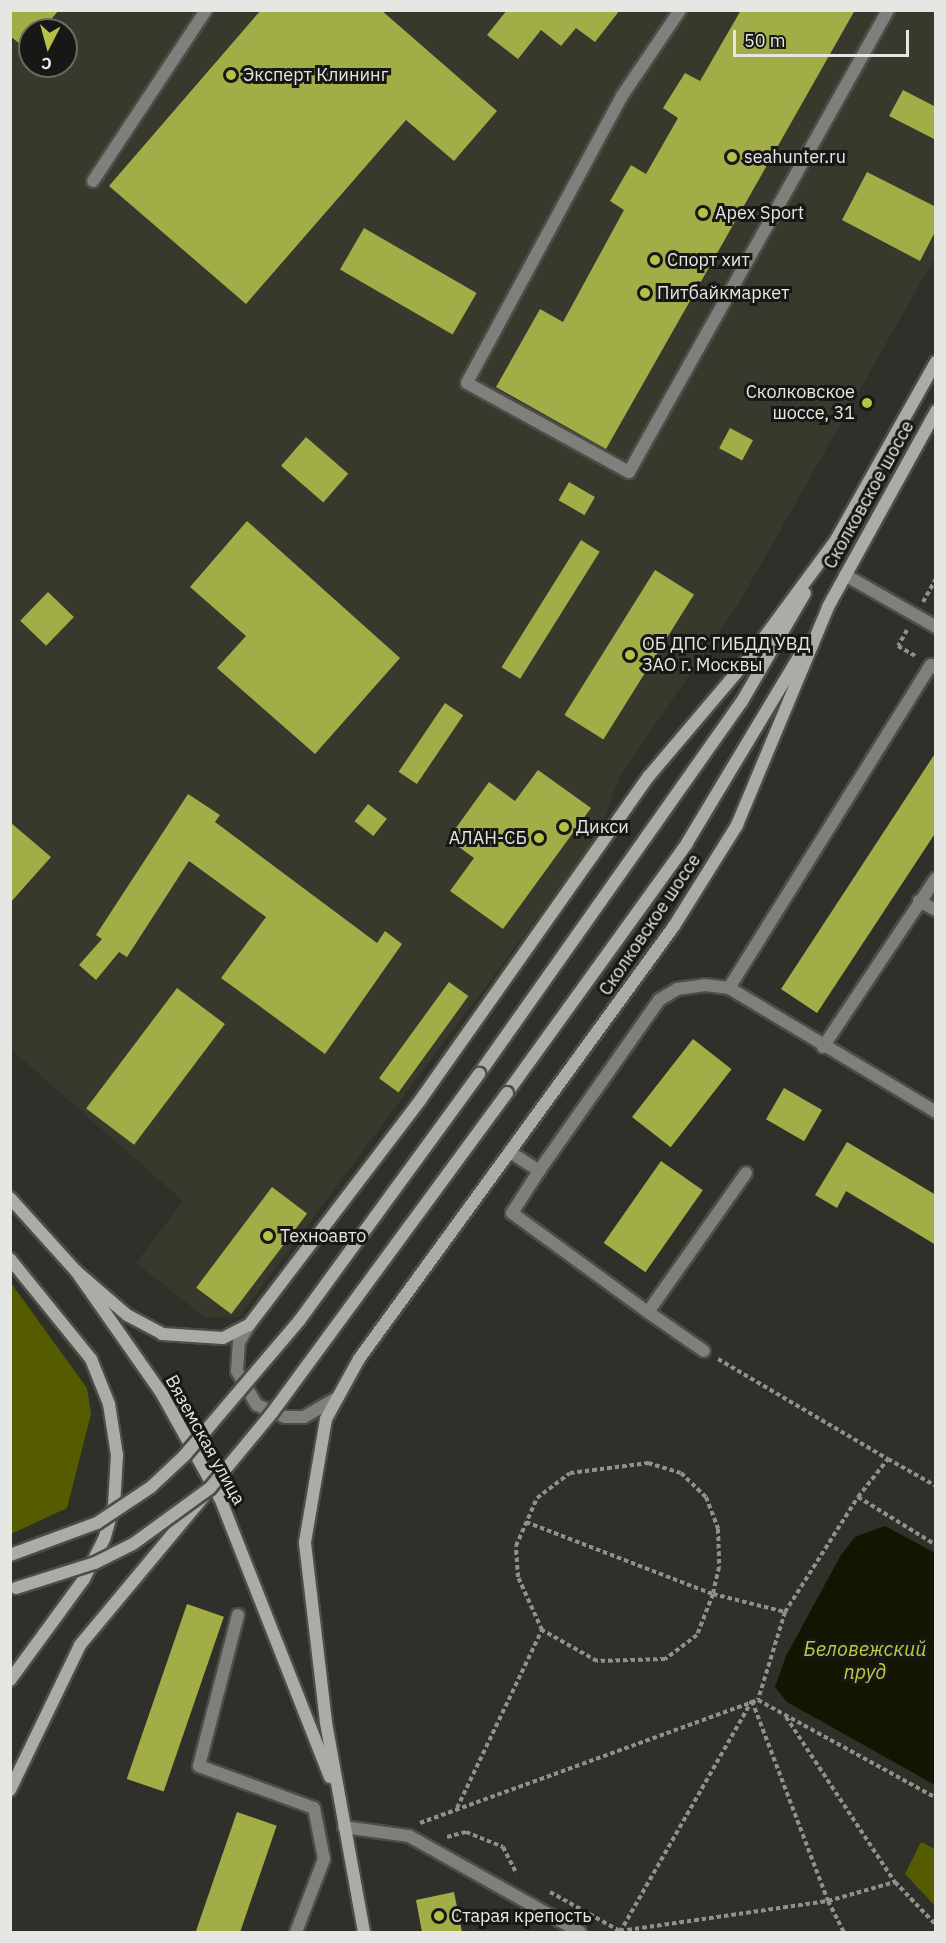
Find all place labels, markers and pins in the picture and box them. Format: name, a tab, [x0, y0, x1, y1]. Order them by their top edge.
place label: Эксперт Клининг	[243, 64, 389, 86]
marker: Эксперт Клининг	[224, 68, 238, 82]
place label: seahunter.ru	[744, 146, 846, 168]
marker: seahunter.ru	[725, 150, 739, 164]
place label: Apex Sport	[715, 202, 804, 224]
marker: Apex Sport	[696, 206, 710, 220]
place label: Спорт хит	[667, 249, 750, 271]
marker: Спорт хит	[648, 253, 662, 267]
place label: Питбайкмаркет	[657, 282, 789, 304]
marker: Питбайкмаркет	[638, 286, 652, 300]
place label: Сколковское шоссе, 31	[746, 382, 855, 424]
marker: Сколковское шоссе, 31	[860, 396, 874, 410]
place label: ОБ ДПС ГИБДД УВД ЗАО г. Москвы	[642, 634, 810, 676]
marker: ОБ ДПС ГИБДД УВД ЗАО г. Москвы	[623, 648, 637, 662]
place label: Дикси	[576, 816, 629, 838]
marker: Дикси	[557, 820, 571, 834]
place label: АЛАН-СБ	[449, 827, 527, 849]
marker: АЛАН-СБ	[532, 831, 546, 845]
place label: Техноавто	[280, 1225, 366, 1247]
marker: Техноавто	[261, 1229, 275, 1243]
place label: Старая крепость	[451, 1905, 592, 1927]
marker: Старая крепость	[432, 1909, 446, 1923]

